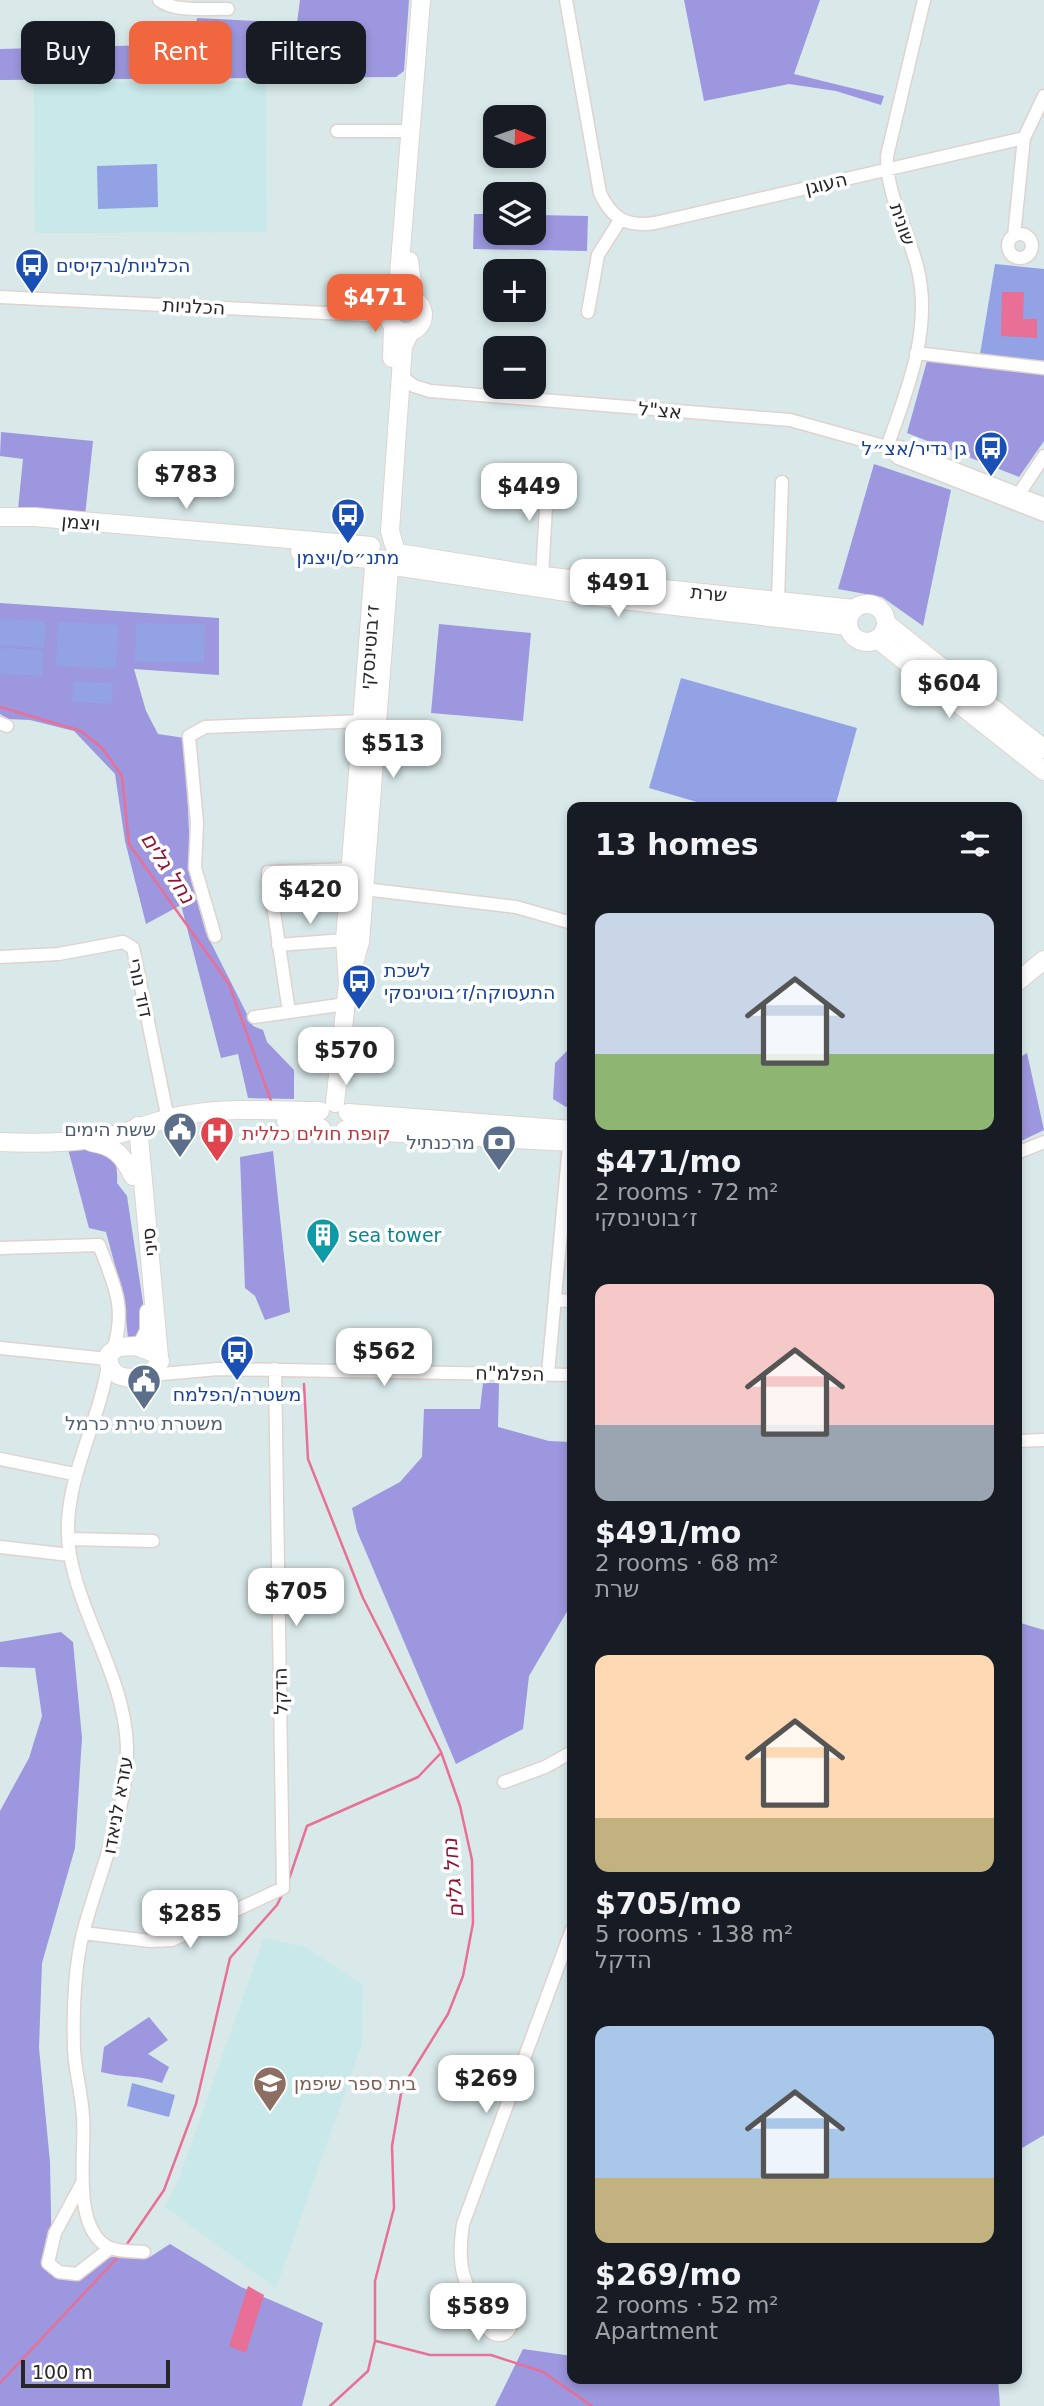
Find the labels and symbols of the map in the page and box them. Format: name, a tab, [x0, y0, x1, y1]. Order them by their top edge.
north arrow	[483, 105, 546, 168]
street label: העוגן	[803, 168, 849, 198]
street label: שונית	[886, 200, 920, 248]
bus stop icon: הכלניות/נרקיסים	[13, 246, 51, 295]
place label: הכלניות/נרקיסים	[56, 254, 190, 276]
pin: $471	[334, 274, 416, 334]
street label: הכלניות	[162, 293, 226, 319]
street label: אצ"ל	[637, 397, 683, 423]
bus stop icon: גן נדיר/אצ״ל	[972, 429, 1010, 478]
place label: גן נדיר/אצ״ל	[862, 437, 967, 459]
pin: $783	[145, 452, 227, 511]
pin: $449	[488, 463, 570, 523]
bus stop icon: מתנ״ס/ויצמן	[329, 496, 367, 545]
street label: ויצמן	[61, 509, 101, 535]
place label: מתנ״ס/ויצמן	[297, 546, 399, 568]
pin: $491	[577, 560, 659, 619]
street label: שרת	[690, 580, 728, 606]
street label: ז׳בוטינסקי	[355, 604, 383, 690]
pin: $604	[908, 660, 990, 720]
pin: $513	[352, 720, 434, 780]
water label: נחל גלים	[136, 828, 200, 909]
pin: $420	[269, 866, 351, 926]
street label: דוד נורי	[124, 957, 158, 1019]
place label: לשכת התעסוקה/ז׳בוטינסקי	[384, 959, 555, 1003]
bus stop icon: לשכת התעסוקה/ז׳בוטינסקי	[340, 962, 378, 1011]
pin: $570	[305, 1028, 387, 1087]
public building icon: ששת הימים	[161, 1110, 199, 1159]
hospital icon: קופת חולים כללית	[198, 1114, 236, 1163]
place label: ששת הימים	[64, 1118, 156, 1140]
place label: קופת חולים כללית	[242, 1122, 391, 1144]
bank icon: מרכנתיל	[480, 1123, 518, 1172]
place label: מרכנתיל	[406, 1131, 475, 1153]
building icon: sea tower	[304, 1216, 342, 1265]
place label: sea tower	[348, 1224, 442, 1246]
street label: סיני	[137, 1227, 161, 1257]
pin: $562	[343, 1328, 425, 1388]
bus stop icon: משטרה/הפלמח	[218, 1333, 256, 1382]
street label: הפלמ"ח	[475, 1361, 545, 1385]
public building icon: משטרת טירת כרמל	[125, 1362, 163, 1411]
place label: משטרה/הפלמח	[173, 1383, 301, 1405]
place label: משטרת טירת כרמל	[65, 1412, 223, 1434]
pin: $705	[255, 1568, 337, 1628]
street label: הדקל	[269, 1667, 291, 1715]
street label: עזרא לניאדו	[98, 1754, 136, 1856]
water label: נחל גלים	[438, 1837, 468, 1919]
pin: $285	[149, 1890, 231, 1950]
pin: $269	[445, 2056, 527, 2115]
school or university icon: בית ספר שיפמן	[251, 2064, 289, 2113]
place label: בית ספר שיפמן	[294, 2072, 416, 2094]
pin: $589	[437, 2284, 519, 2343]
scale bar	[21, 2357, 170, 2389]

